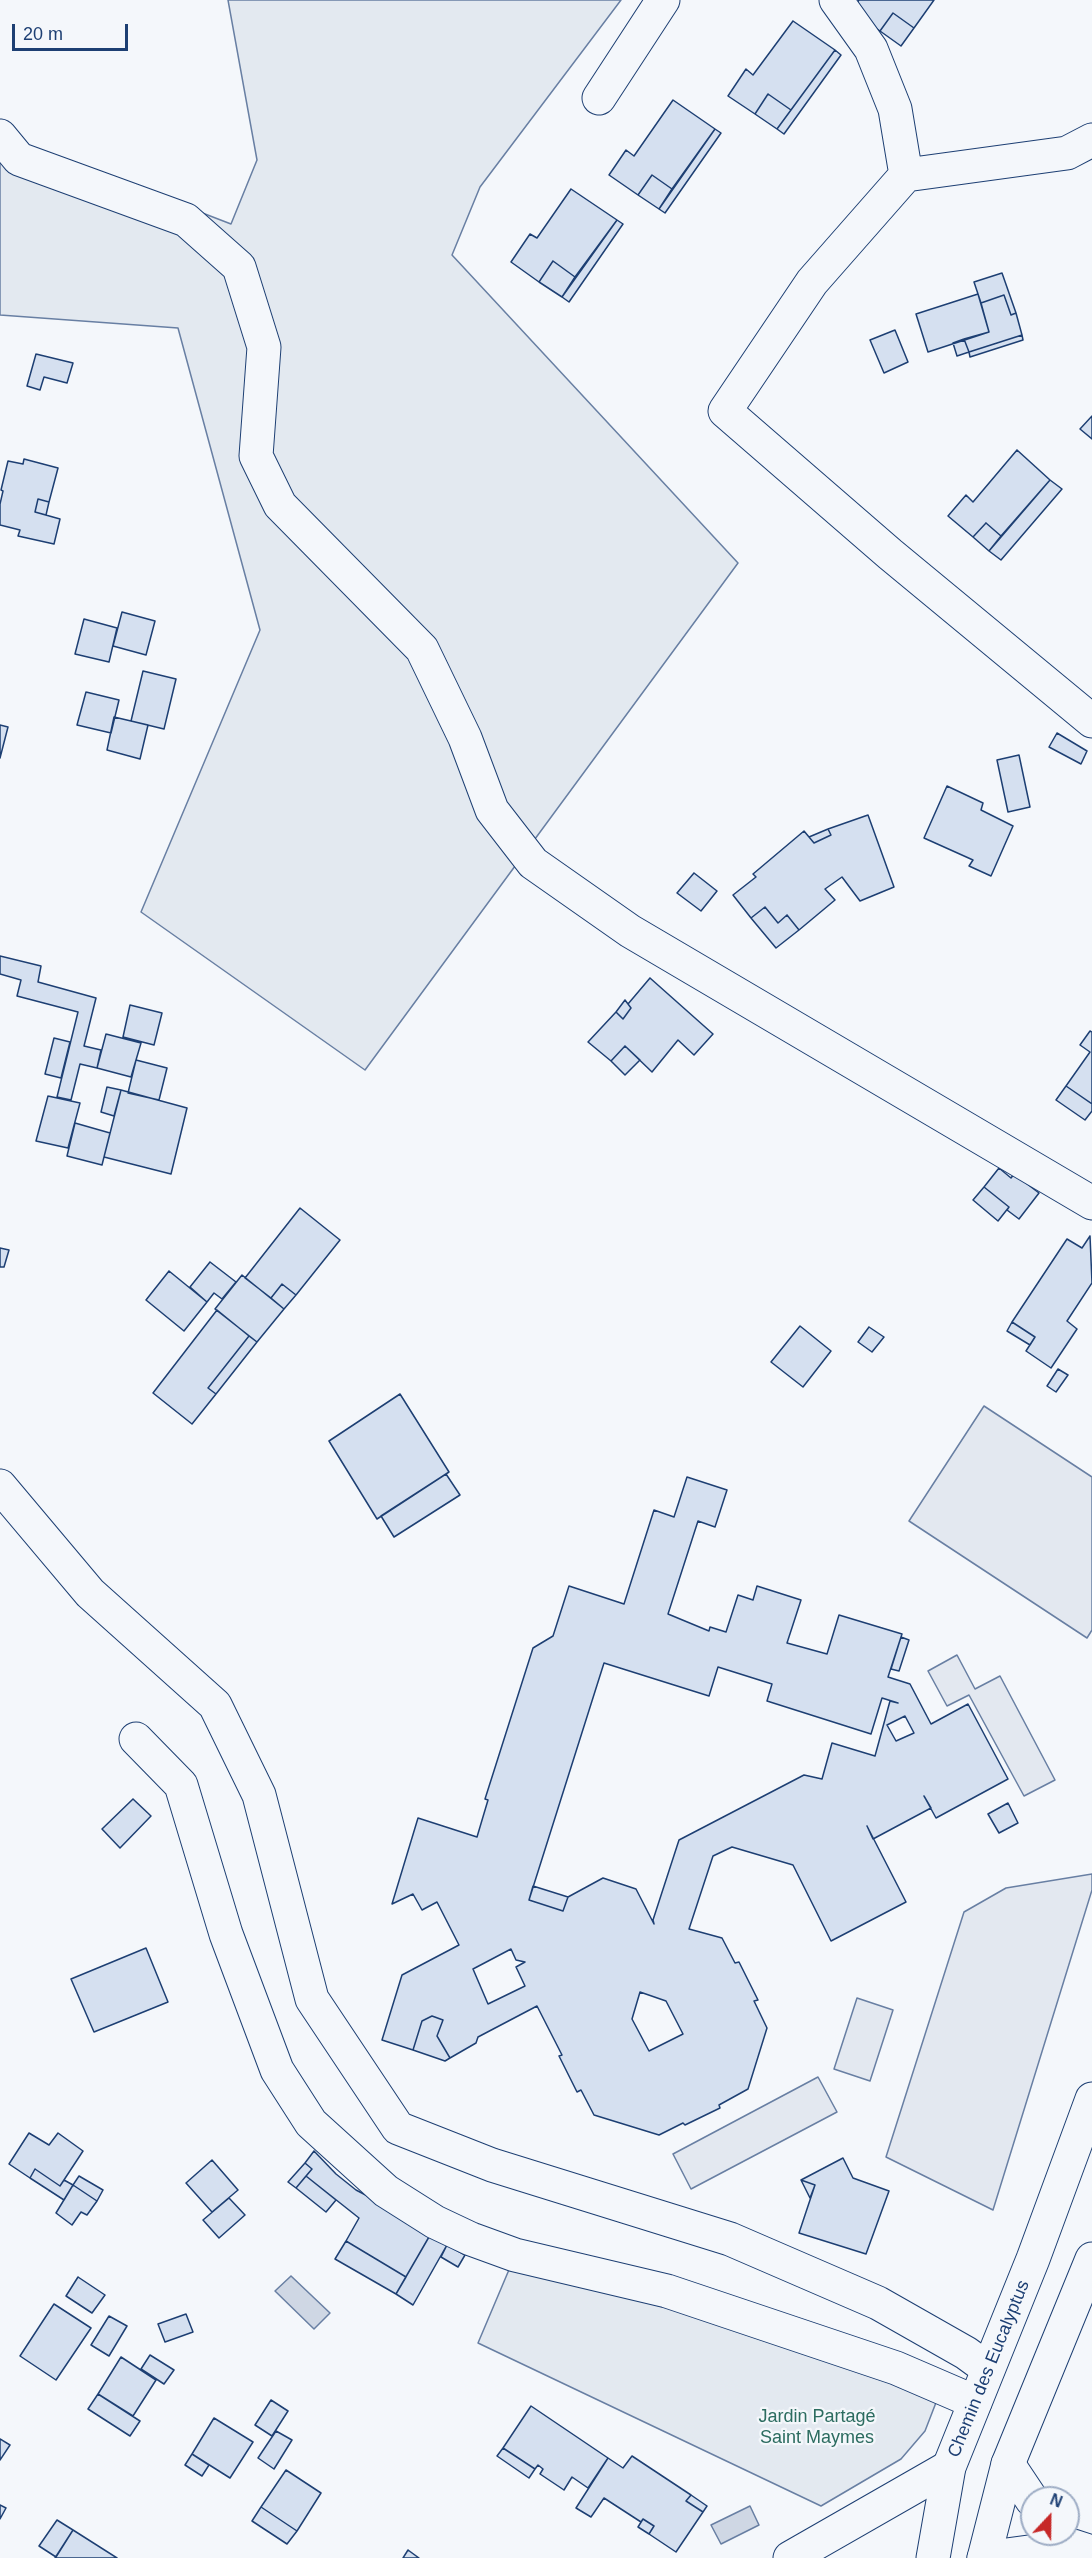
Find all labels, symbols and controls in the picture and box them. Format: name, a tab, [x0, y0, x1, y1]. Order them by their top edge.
scale bar	[15, 12, 130, 50]
text: 20 m	[23, 24, 63, 44]
street label: Chemin des Eucalyptus	[944, 2277, 1034, 2461]
park label: Jardin Partagé Saint Maymes	[758, 2406, 876, 2448]
north arrow	[1020, 2486, 1080, 2546]
text: N	[1048, 2491, 1065, 2511]

